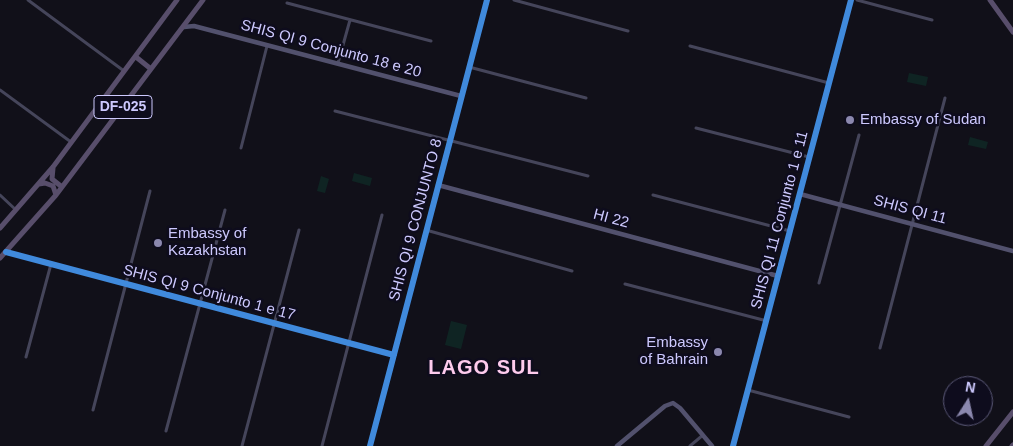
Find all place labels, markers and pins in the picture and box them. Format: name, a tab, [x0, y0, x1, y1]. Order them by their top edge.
place label: Embassy of Sudan	[860, 111, 986, 129]
marker: Embassy of Sudan	[844, 114, 856, 126]
place label: Embassy of Kazakhstan	[168, 225, 246, 260]
marker: Embassy of Kazakhstan	[152, 237, 164, 249]
place label: Embassy of Bahrain	[640, 334, 708, 369]
marker: Embassy of Bahrain	[712, 346, 724, 358]

